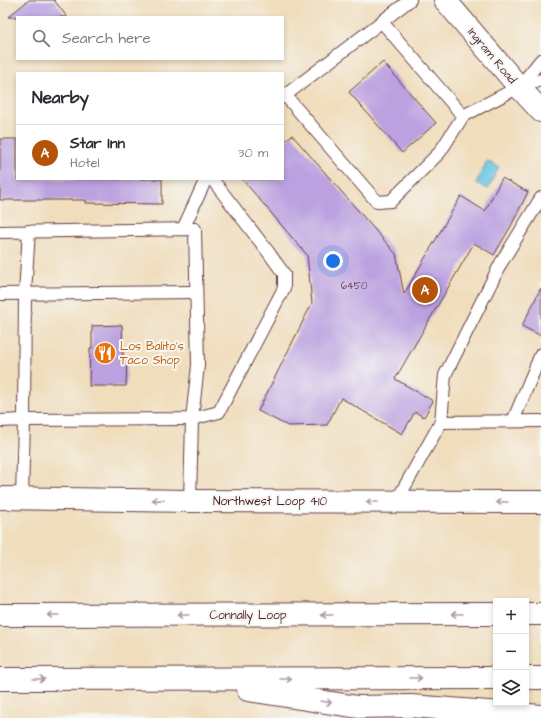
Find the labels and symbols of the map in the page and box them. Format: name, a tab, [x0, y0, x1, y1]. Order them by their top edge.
street label: Ingram Road	[463, 24, 521, 88]
your location	[323, 251, 343, 271]
pin: A	[412, 275, 438, 305]
house number: 6450	[341, 279, 367, 293]
place label: Los Balito's Taco Shop	[120, 338, 184, 369]
restaurant icon: Los Balito's Taco Shop	[92, 340, 118, 366]
street label: Northwest Loop 410	[213, 493, 327, 510]
one-way arrow	[152, 497, 165, 504]
one-way arrow	[366, 498, 379, 506]
one-way arrow	[496, 498, 509, 506]
street label: Connally Loop	[209, 607, 287, 625]
one-way arrow	[451, 610, 464, 618]
one-way arrow	[47, 611, 60, 619]
one-way arrow	[177, 611, 190, 619]
one-way arrow	[321, 611, 334, 619]
one-way arrow	[409, 674, 422, 682]
one-way arrow	[32, 675, 45, 683]
one-way arrow	[279, 675, 292, 683]
one-way arrow	[319, 698, 332, 706]

